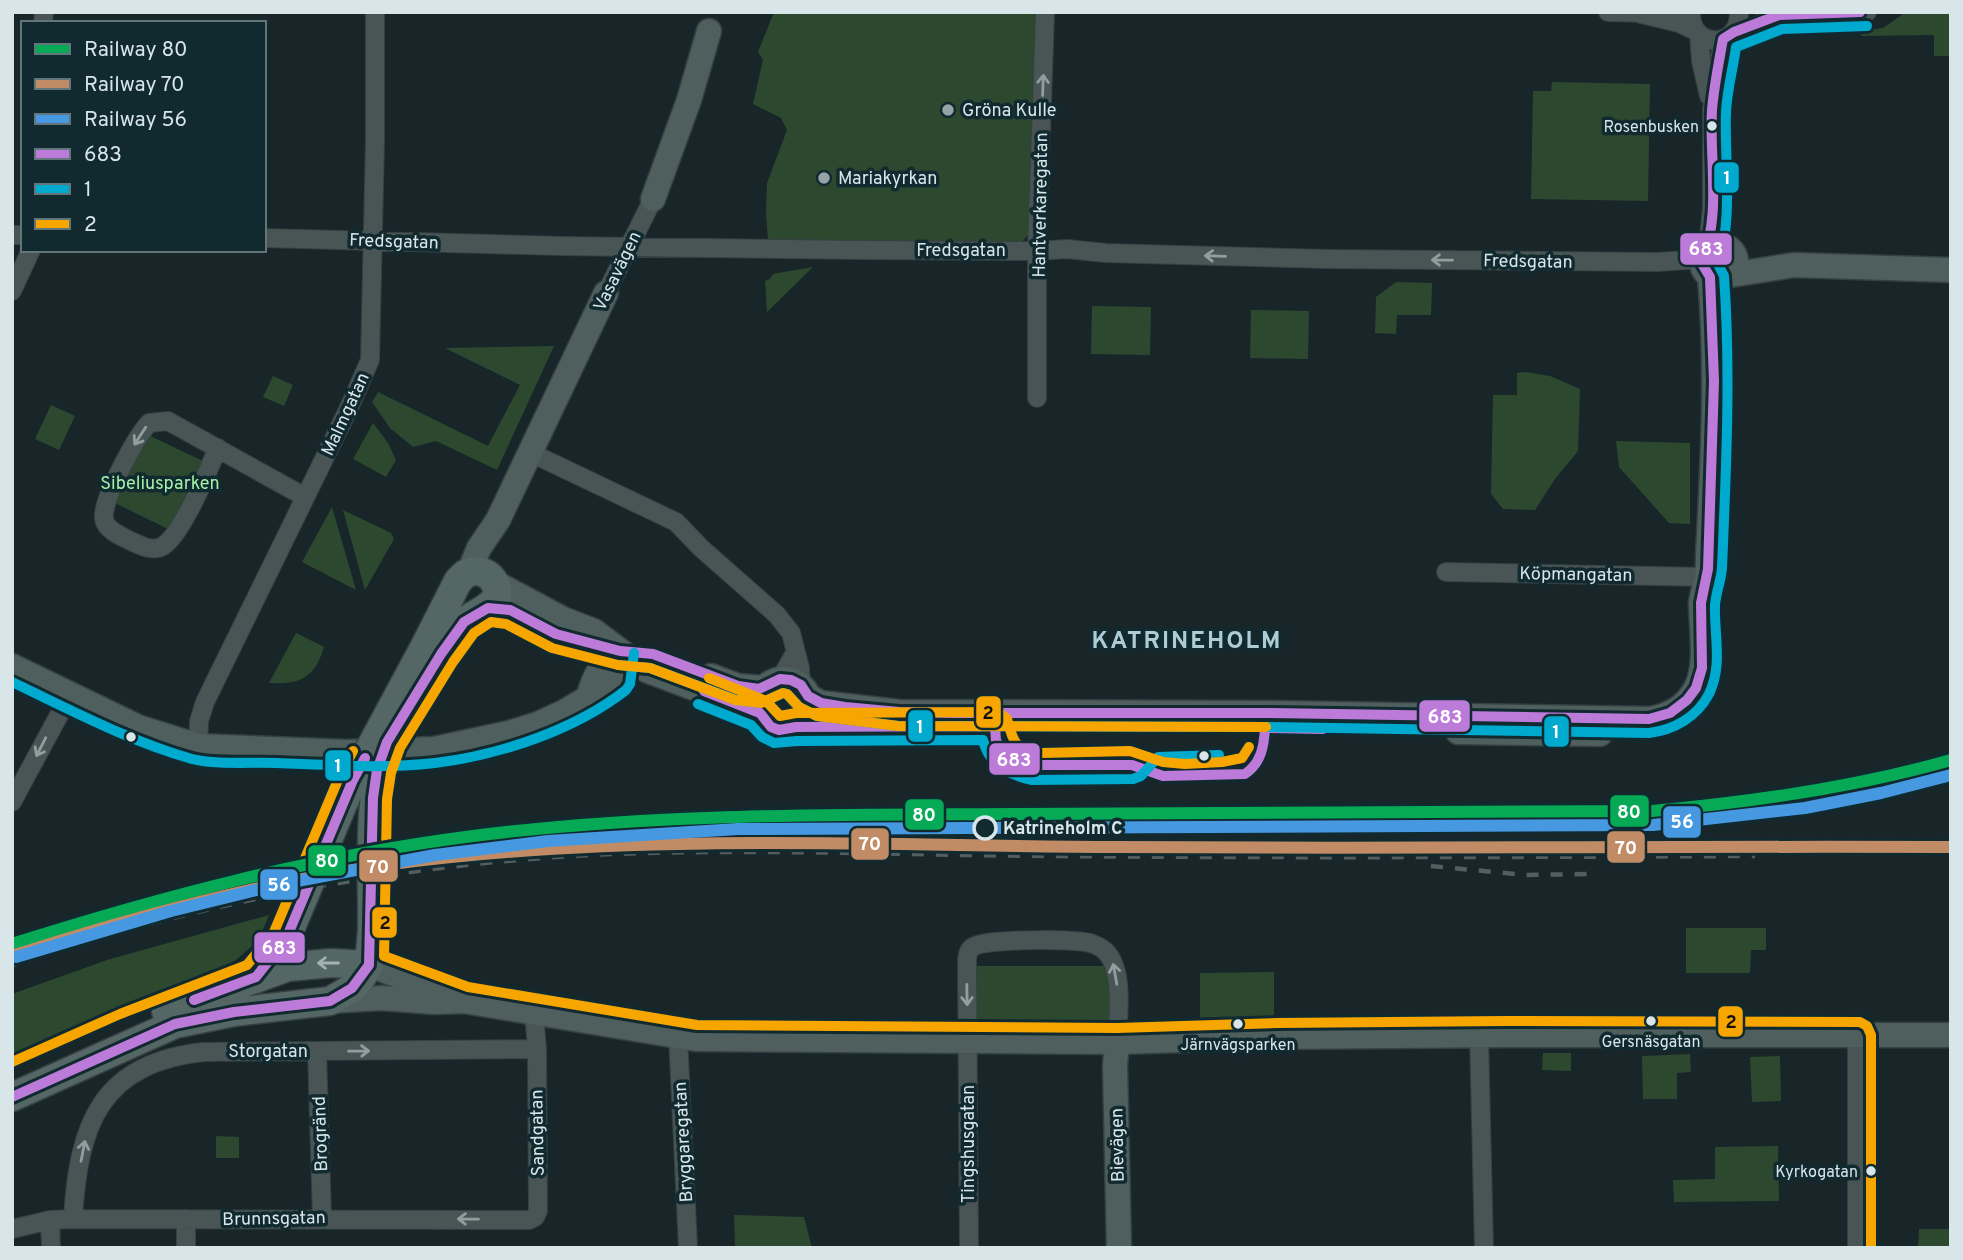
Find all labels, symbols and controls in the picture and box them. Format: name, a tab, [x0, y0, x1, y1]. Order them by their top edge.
legend	[21, 21, 266, 252]
text: Railway 80	[84, 37, 188, 64]
text: Railway 70	[84, 72, 184, 99]
one-way arrow	[1037, 74, 1050, 97]
place label: Gröna Kulle	[962, 100, 1057, 123]
marker: Gröna Kulle	[940, 102, 956, 118]
text: Railway 56	[84, 107, 187, 134]
place label: Rosenbusken	[1604, 118, 1699, 138]
marker: Rosenbusken	[1705, 119, 1719, 133]
street label: Hantverkaregatan	[1029, 132, 1054, 278]
text: 683	[84, 142, 122, 169]
line badge: 1	[1713, 161, 1740, 194]
text: 1	[1723, 167, 1731, 191]
place label: Mariakyrkan	[838, 168, 937, 191]
marker: Mariakyrkan	[816, 170, 832, 186]
text: 1	[84, 177, 92, 204]
text: 2	[84, 212, 97, 239]
street label: Vasavägen	[589, 228, 648, 315]
street label: Fredsgatan	[349, 229, 439, 256]
line badge: 683	[1679, 232, 1733, 266]
text: 683	[1688, 238, 1724, 262]
street label: Fredsgatan	[916, 240, 1006, 263]
one-way arrow	[1204, 249, 1227, 262]
street label: Fredsgatan	[1483, 250, 1573, 275]
one-way arrow	[1431, 253, 1454, 267]
street label: Malmgatan	[317, 369, 376, 460]
one-way arrow	[132, 426, 147, 445]
park label: Sibeliusparken	[100, 473, 220, 496]
street label: Köpmangatan	[1519, 563, 1633, 588]
district label: KATRINEHOLM	[1091, 627, 1283, 657]
line badge: 2	[975, 695, 1002, 729]
line badge: 683	[1418, 699, 1471, 733]
text: 2	[982, 702, 994, 726]
text: 683	[1427, 706, 1463, 730]
line badge: 1	[907, 709, 934, 743]
line badge: 1	[1543, 715, 1570, 748]
text: 1	[916, 716, 924, 740]
text: 1	[1552, 721, 1560, 745]
unlabelled marker	[124, 730, 138, 744]
one-way arrow	[34, 736, 48, 757]
line badge: 683	[988, 742, 1041, 776]
line badge: 1	[324, 749, 352, 782]
text: 683	[996, 749, 1032, 773]
unlabelled marker	[1197, 749, 1211, 763]
text: 1	[334, 755, 342, 779]
line badge: 80	[1609, 794, 1650, 828]
line badge: 80	[904, 798, 945, 831]
text: 80	[1617, 801, 1641, 825]
text: 80	[912, 804, 936, 828]
line badge: 56	[1662, 805, 1702, 839]
text: 56	[1670, 811, 1694, 835]
marker: Katrineholm C	[973, 816, 997, 840]
place label: Katrineholm C	[1003, 818, 1123, 841]
line badge: 70	[850, 827, 890, 861]
line badge: 70	[1606, 830, 1646, 864]
text: 70	[859, 833, 881, 857]
text: 70	[1615, 837, 1637, 861]
line badge: 80	[307, 844, 347, 877]
line badge: 70	[358, 849, 399, 883]
text: 80	[315, 850, 339, 874]
text: 70	[367, 856, 389, 880]
line badge: 56	[259, 868, 299, 901]
text: 56	[267, 874, 291, 898]
line badge: 2	[371, 906, 398, 939]
text: 2	[379, 912, 391, 936]
line badge: 683	[253, 931, 306, 964]
text: 683	[261, 937, 297, 961]
one-way arrow	[317, 956, 340, 970]
one-way arrow	[1108, 963, 1121, 986]
one-way arrow	[960, 983, 974, 1006]
line badge: 2	[1717, 1005, 1744, 1038]
text: 2	[1725, 1011, 1737, 1035]
marker: Gersnäsgatan	[1644, 1014, 1658, 1028]
marker: Järnvägsparken	[1231, 1017, 1245, 1031]
place label: Gersnäsgatan	[1602, 1033, 1700, 1053]
place label: Järnvägsparken	[1181, 1036, 1295, 1056]
street label: Storgatan	[228, 1041, 308, 1064]
one-way arrow	[347, 1044, 370, 1057]
street label: Bryggaregatan	[670, 1081, 699, 1203]
street label: Tingshusgatan	[958, 1085, 981, 1203]
street label: Sandgatan	[526, 1089, 551, 1177]
street label: Brogränd	[309, 1096, 334, 1172]
street label: Bievägen	[1106, 1108, 1131, 1182]
one-way arrow	[76, 1140, 90, 1163]
place label: Kyrkogatan	[1775, 1163, 1858, 1183]
marker: Kyrkogatan	[1864, 1164, 1878, 1178]
street label: Brunnsgatan	[222, 1207, 326, 1232]
one-way arrow	[457, 1212, 480, 1226]

